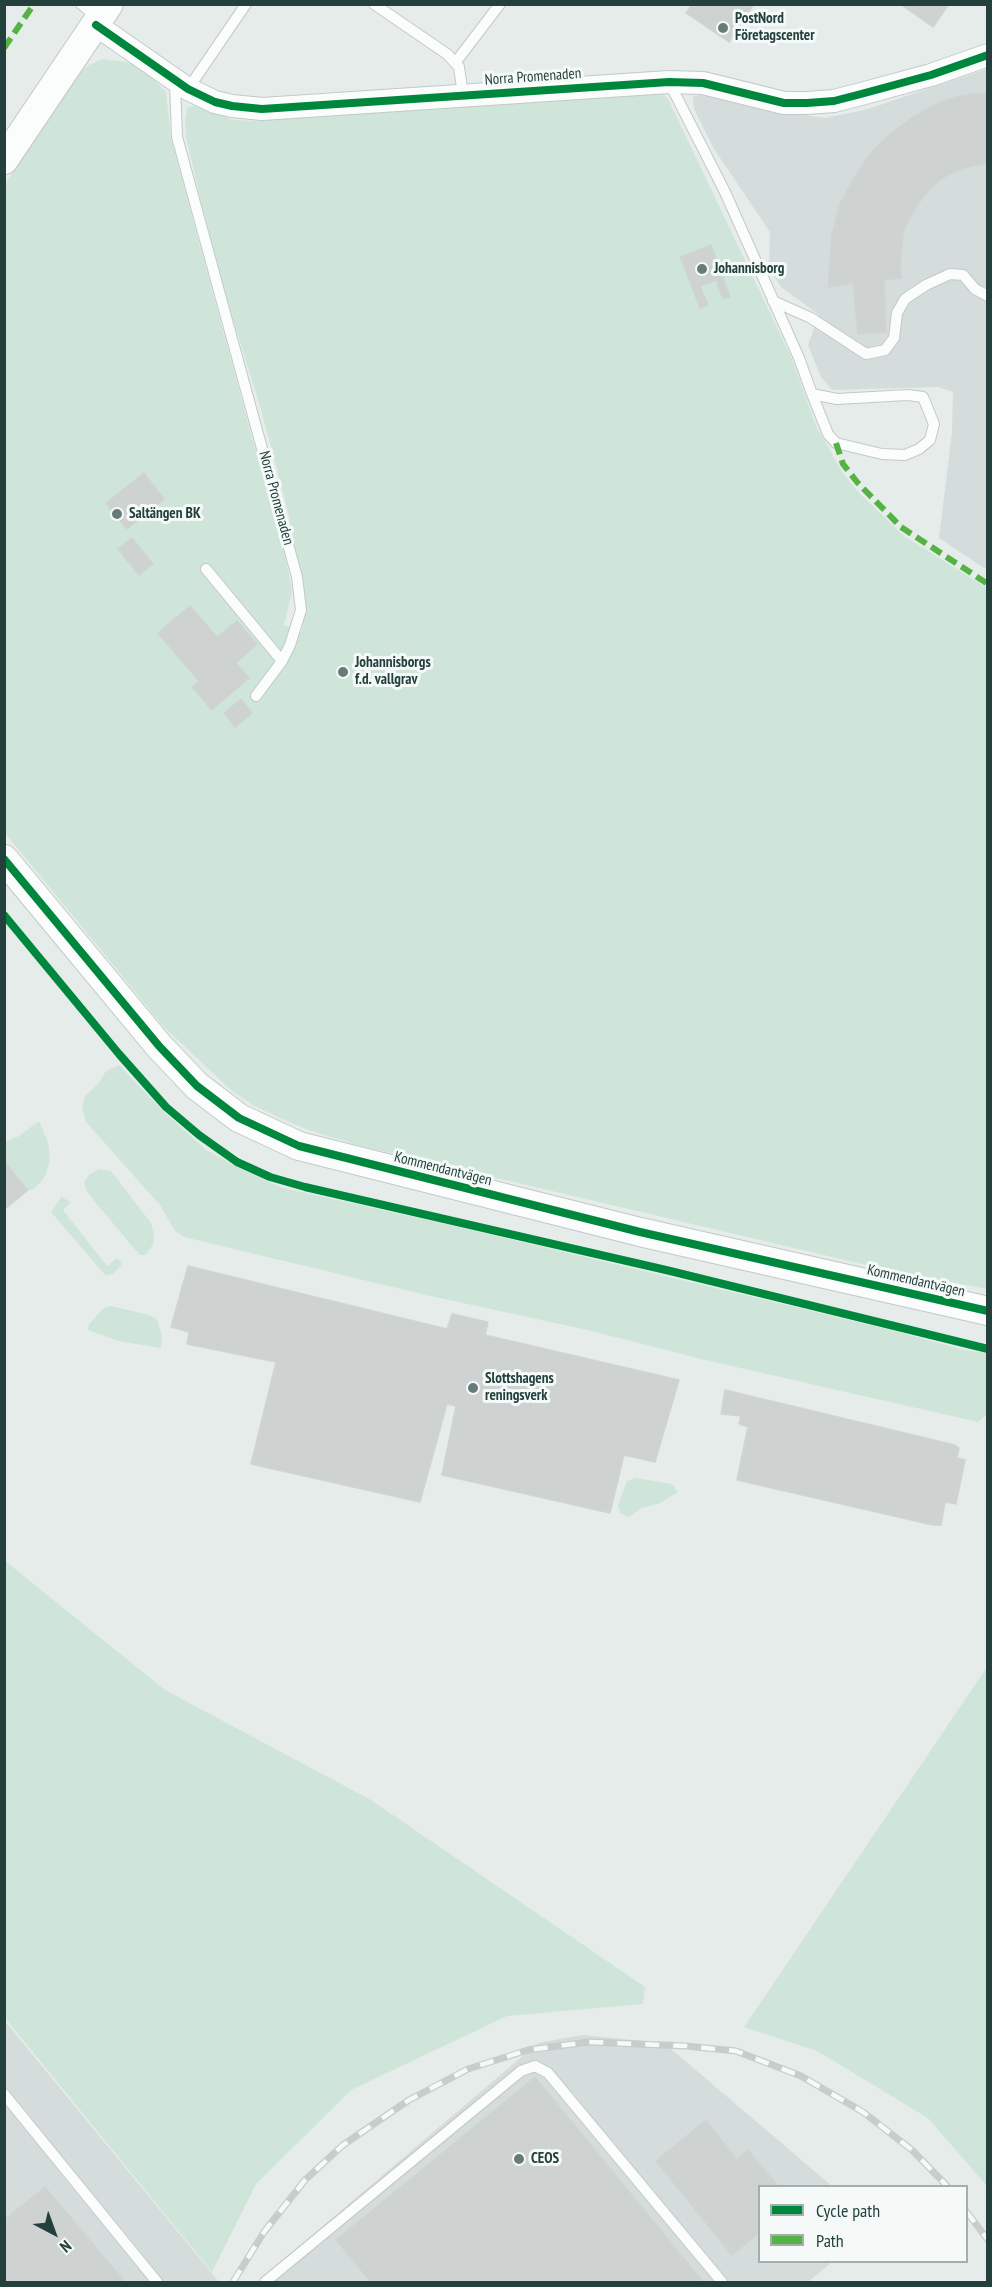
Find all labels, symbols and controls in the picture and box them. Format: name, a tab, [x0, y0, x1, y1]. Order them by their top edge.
place label: PostNord Företagscenter	[735, 10, 815, 45]
marker: PostNord Företagscenter	[716, 21, 730, 35]
street label: Norra Promenaden	[484, 65, 582, 89]
place label: Johannisborg	[714, 260, 784, 278]
marker: Johannisborg	[695, 262, 709, 276]
street label: Norra Promenaden	[255, 449, 297, 547]
place label: Saltängen BK	[129, 505, 201, 523]
marker: Saltängen BK	[110, 507, 124, 521]
place label: Johannisborgs f.d. vallgrav	[355, 654, 431, 689]
marker: Johannisborgs f.d. vallgrav	[336, 665, 350, 679]
street label: Kommendantvägen	[392, 1148, 494, 1190]
street label: Kommendantvägen	[865, 1261, 967, 1301]
place label: Slottshagens reningsverk	[485, 1370, 554, 1405]
marker: Slottshagens reningsverk	[466, 1381, 480, 1395]
place label: CEOS	[531, 2150, 559, 2168]
marker: CEOS	[512, 2152, 526, 2166]
legend	[758, 2185, 968, 2263]
text: Cycle path	[816, 2199, 880, 2222]
north arrow	[24, 2203, 84, 2263]
text: Path	[816, 2229, 844, 2252]
text: N	[56, 2236, 76, 2257]

